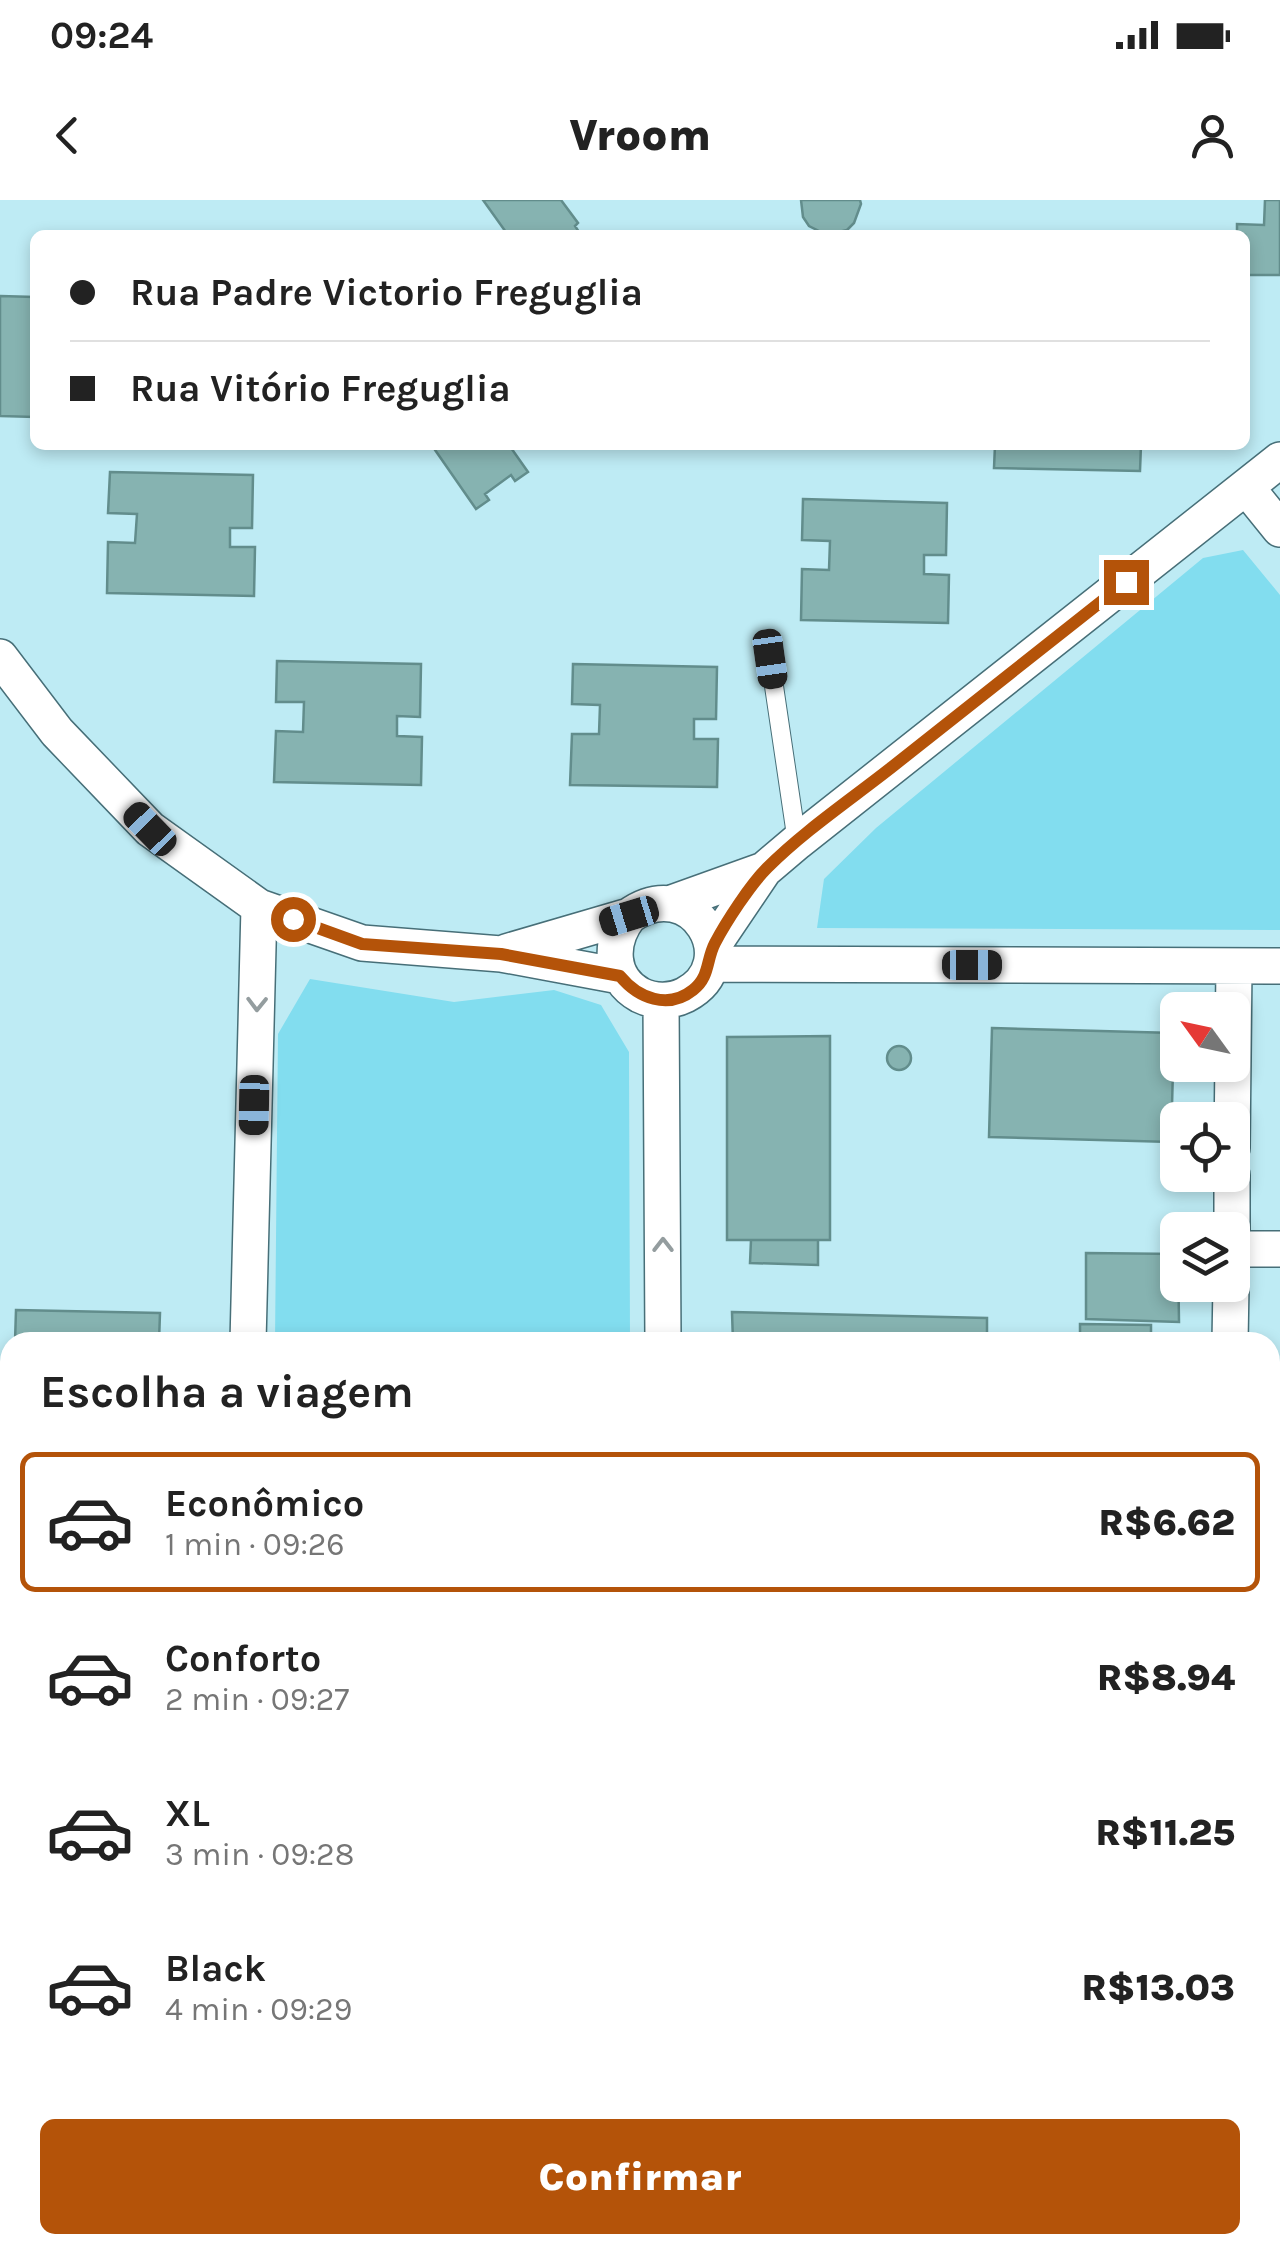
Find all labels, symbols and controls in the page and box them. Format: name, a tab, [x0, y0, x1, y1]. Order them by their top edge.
text: 09:24	[50, 13, 153, 58]
icon: back	[40, 108, 95, 163]
icon: person	[1185, 108, 1240, 163]
text: Vroom	[569, 109, 711, 161]
text: Rua Padre Victorio Freguglia	[130, 270, 643, 315]
text: Rua Vitório Freguglia	[130, 366, 511, 411]
route end	[1104, 560, 1149, 605]
car	[751, 627, 789, 691]
car	[118, 797, 182, 861]
car	[596, 893, 662, 939]
route start	[271, 897, 316, 942]
car	[942, 950, 1002, 980]
north arrow	[1160, 992, 1250, 1082]
map controls	[1160, 992, 1250, 1302]
one-way arrow	[246, 997, 267, 1013]
car	[238, 1075, 270, 1135]
button: locate	[1160, 1102, 1250, 1192]
button: layers	[1160, 1212, 1250, 1302]
one-way arrow	[652, 1237, 674, 1252]
text: Escolha a viagem	[40, 1366, 414, 1418]
icon: car	[45, 1477, 135, 1567]
text: Econômico	[165, 1481, 364, 1526]
text: R$6.62	[1098, 1500, 1235, 1545]
text: 1 min · 09:26	[165, 1526, 345, 1563]
icon: car	[45, 1632, 135, 1722]
text: Conforto	[165, 1636, 321, 1681]
text: R$8.94	[1097, 1655, 1235, 1700]
text: 2 min · 09:27	[165, 1681, 349, 1718]
icon: car	[45, 1787, 135, 1877]
text: XL	[165, 1791, 210, 1836]
text: R$11.25	[1095, 1810, 1235, 1855]
text: 3 min · 09:28	[165, 1836, 354, 1873]
icon: car	[45, 1942, 135, 2032]
text: Black	[165, 1946, 266, 1991]
text: R$13.03	[1081, 1965, 1235, 2010]
text: 4 min · 09:29	[165, 1991, 352, 2028]
button: Confirmar	[40, 2119, 1240, 2234]

